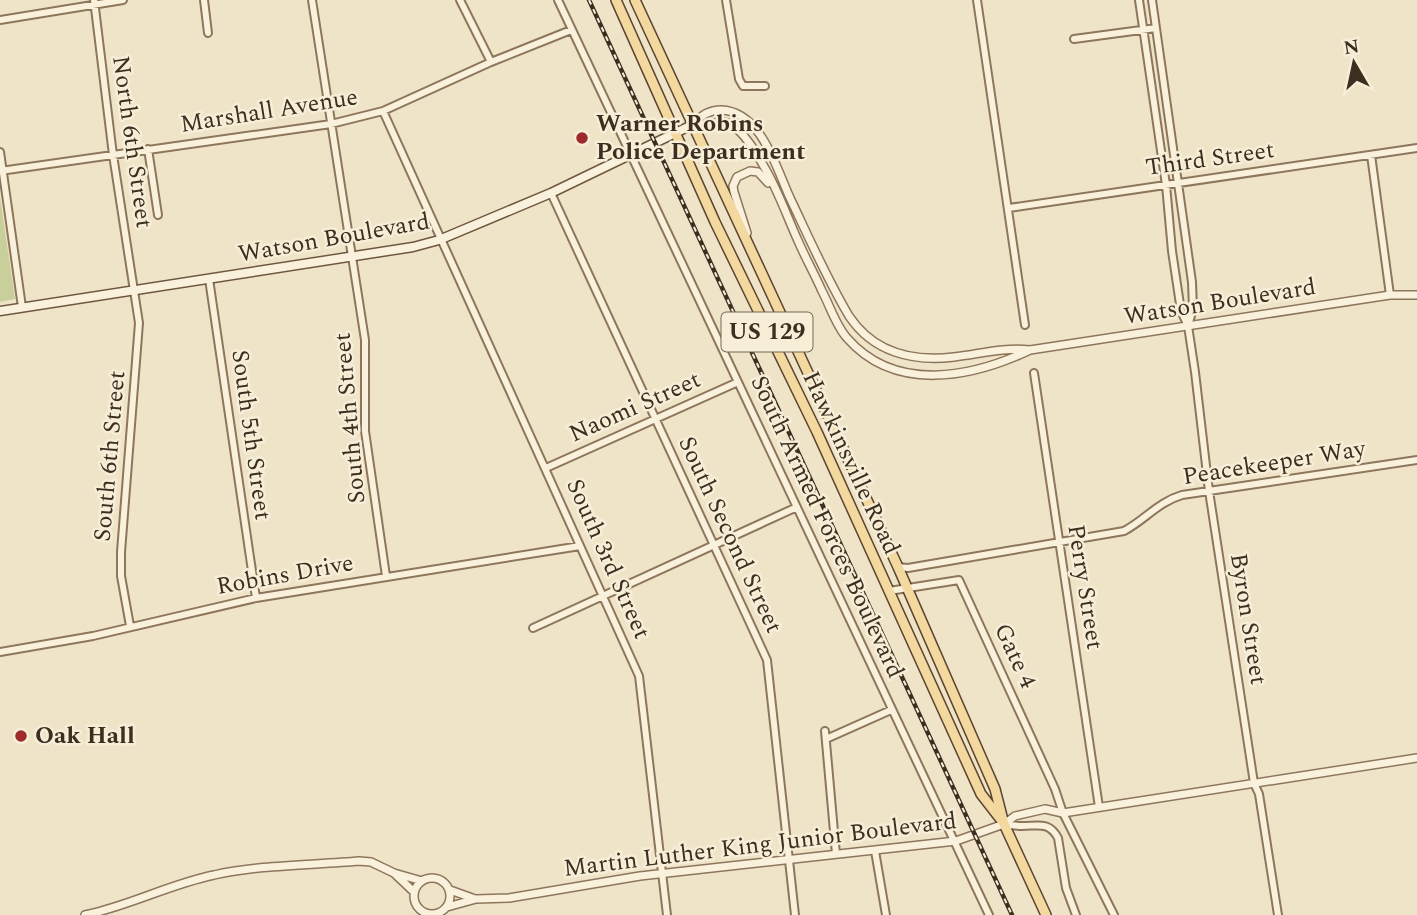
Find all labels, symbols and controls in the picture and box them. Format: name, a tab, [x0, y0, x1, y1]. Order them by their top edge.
north arrow	[1319, 28, 1389, 98]
text: N	[1342, 32, 1362, 63]
street label: North 6th Street	[102, 54, 162, 230]
street label: Marshall Avenue	[178, 79, 360, 143]
place label: Warner Robins Police Department	[596, 106, 805, 170]
marker: Warner Robins Police Department	[574, 130, 590, 146]
street label: Third Street	[1143, 132, 1277, 186]
street label: Watson Boulevard	[235, 203, 433, 273]
street label: Watson Boulevard	[1121, 269, 1319, 335]
road number: US 129	[722, 312, 812, 352]
street label: South 4th Street	[325, 331, 375, 505]
street label: South 5th Street	[221, 348, 281, 522]
street label: Naomi Street	[563, 362, 707, 452]
street label: Hawkinsville Road	[793, 365, 909, 561]
street label: South 6th Street	[85, 369, 135, 543]
street label: South Armed Forces Boulevard	[741, 370, 913, 684]
street label: South Second Street	[669, 431, 791, 639]
street label: Peacekeeper Way	[1180, 431, 1369, 495]
street label: South 3rd Street	[557, 473, 659, 645]
street label: Perry Street	[1057, 522, 1113, 652]
street label: Robins Drive	[214, 545, 356, 605]
street label: Byron Street	[1220, 551, 1276, 687]
street label: Gate 4	[984, 617, 1046, 695]
place label: Oak Hall	[35, 718, 135, 754]
marker: Oak Hall	[13, 728, 29, 744]
street label: Martin Luther King Junior Boulevard	[561, 803, 959, 887]

